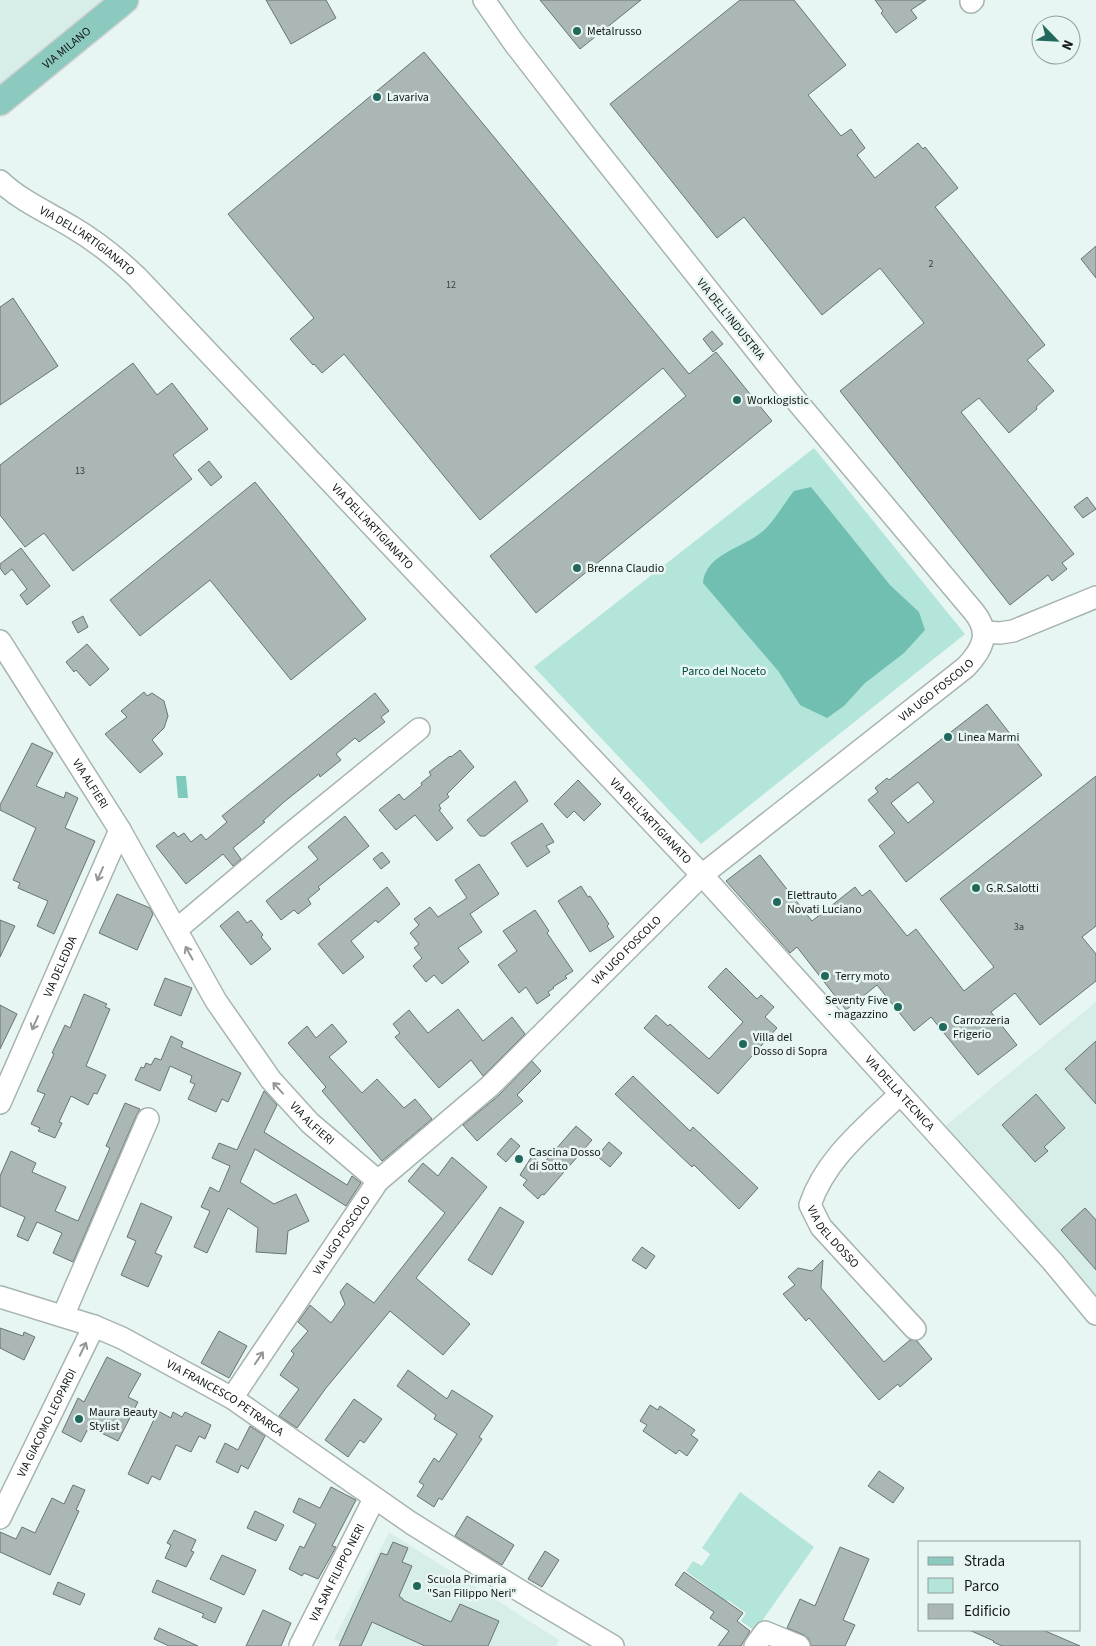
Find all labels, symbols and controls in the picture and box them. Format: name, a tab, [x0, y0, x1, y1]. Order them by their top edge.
north arrow	[1031, 15, 1081, 65]
street label: VIA MILANO	[39, 23, 95, 73]
place label: Metalrusso	[587, 23, 642, 40]
marker: Metalrusso	[571, 25, 583, 37]
text: N	[1056, 37, 1078, 53]
place label: Lavariva	[387, 89, 429, 106]
marker: Lavariva	[371, 91, 383, 103]
street label: VIA DELL'ARTIGIANATO	[36, 202, 138, 280]
house number: 2	[929, 257, 934, 271]
street label: VIA DELL'INDUSTRIA	[692, 275, 769, 364]
house number: 12	[446, 278, 456, 292]
place label: Worklogistic	[747, 392, 809, 409]
marker: Worklogistic	[731, 394, 743, 406]
house number: 13	[75, 464, 85, 478]
street label: VIA DELL'ARTIGIANATO	[327, 480, 417, 574]
place label: Brenna Claudio	[587, 560, 664, 577]
marker: Brenna Claudio	[571, 562, 583, 574]
street label: VIA UGO FOSCOLO	[895, 655, 978, 726]
park label: Parco del Noceto	[682, 663, 766, 680]
place label: Linea Marmi	[958, 729, 1019, 746]
marker: Linea Marmi	[942, 731, 954, 743]
street label: VIA ALFIERI	[68, 756, 112, 812]
street label: VIA DELL'ARTIGIANATO	[606, 774, 695, 868]
one-way arrow	[95, 866, 104, 881]
place label: G.R.Salotti	[986, 880, 1039, 897]
marker: G.R.Salotti	[970, 882, 982, 894]
place label: Elettrauto Novati Luciano	[787, 887, 862, 918]
marker: Elettrauto Novati Luciano	[771, 896, 783, 908]
street label: VIA UGO FOSCOLO	[588, 912, 665, 989]
house number: 3a	[1014, 920, 1024, 934]
street label: VIA DELEDDA	[39, 933, 82, 1000]
one-way arrow	[184, 945, 194, 960]
place label: Terry moto	[835, 968, 890, 985]
marker: Terry moto	[819, 970, 831, 982]
place label: Seventy Five - magazzino	[825, 992, 888, 1023]
marker: Seventy Five - magazzino	[892, 1001, 904, 1013]
place label: Carrozzeria Frigerio	[953, 1012, 1010, 1043]
one-way arrow	[29, 1015, 39, 1030]
marker: Carrozzeria Frigerio	[937, 1021, 949, 1033]
place label: Villa del Dosso di Sopra	[753, 1029, 827, 1060]
marker: Villa del Dosso di Sopra	[737, 1038, 749, 1050]
street label: VIA DELLA TECNICA	[861, 1052, 938, 1135]
one-way arrow	[272, 1082, 284, 1094]
street label: VIA ALFIERI	[286, 1098, 338, 1149]
place label: Cascina Dosso di Sotto	[529, 1144, 601, 1175]
marker: Cascina Dosso di Sotto	[513, 1153, 525, 1165]
street label: VIA UGO FOSCOLO	[309, 1193, 375, 1279]
street label: VIA DEL DOSSO	[803, 1203, 863, 1272]
one-way arrow	[79, 1342, 88, 1357]
one-way arrow	[254, 1351, 264, 1365]
street label: VIA FRANCESCO PETRARCA	[163, 1356, 287, 1441]
street label: VIA GIACOMO LEOPARDI	[13, 1366, 81, 1480]
place label: Maura Beauty Stylist	[89, 1404, 158, 1435]
marker: Maura Beauty Stylist	[73, 1413, 85, 1425]
street label: VIA SAN FILIPPO NERI	[306, 1521, 369, 1625]
legend	[918, 1541, 1081, 1631]
text: Strada	[964, 1551, 1005, 1572]
place label: Scuola Primaria "San Filippo Neri"	[427, 1571, 516, 1602]
text: Parco	[964, 1576, 999, 1597]
marker: Scuola Primaria "San Filippo Neri"	[411, 1580, 423, 1592]
text: Edificio	[964, 1601, 1011, 1622]

